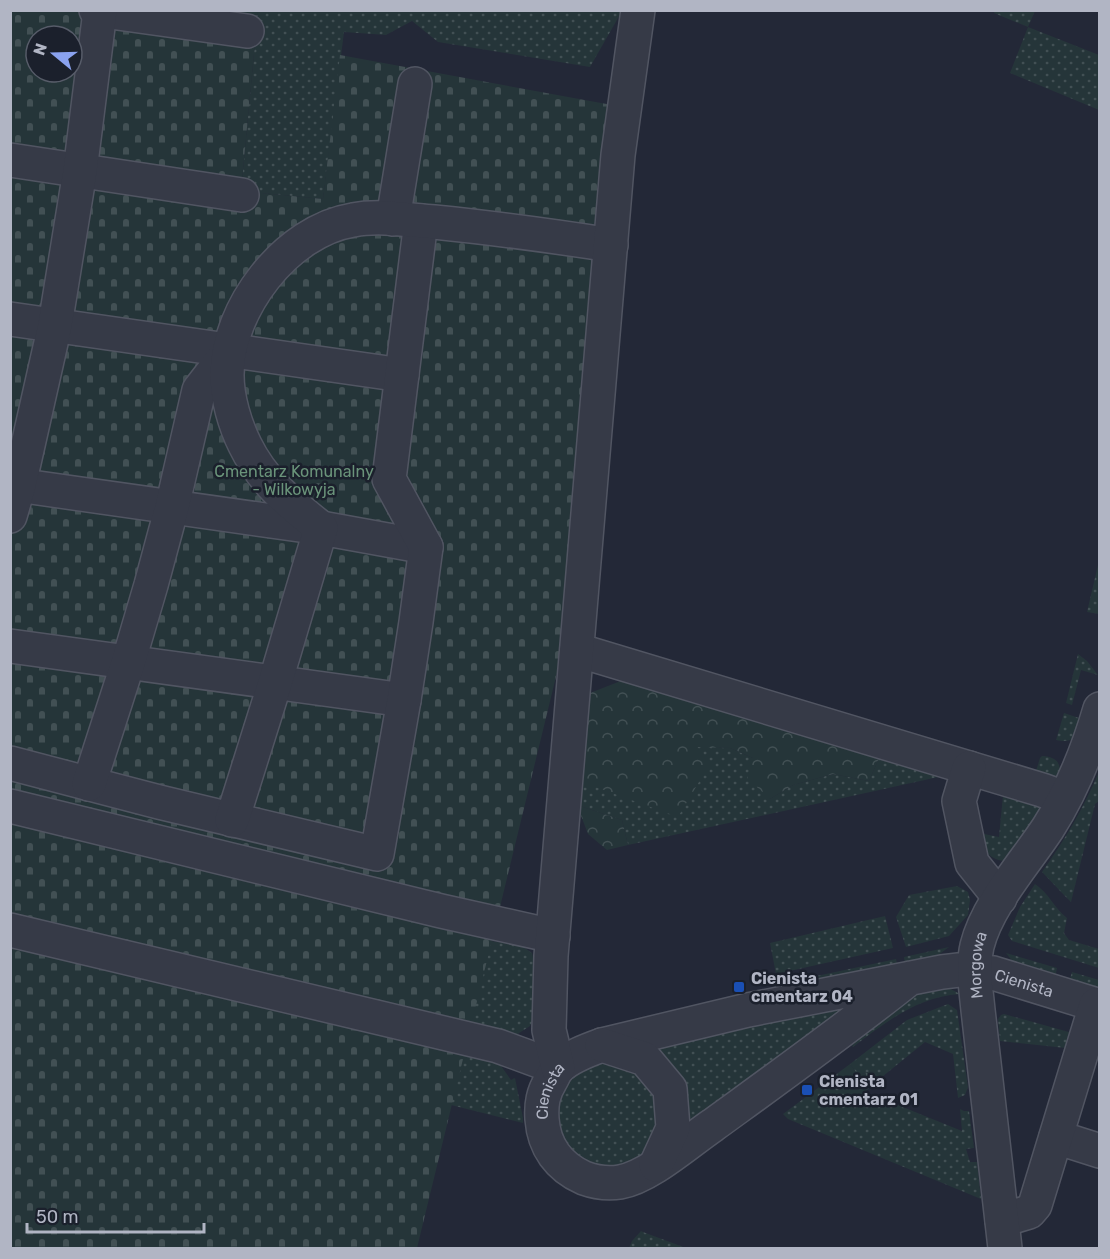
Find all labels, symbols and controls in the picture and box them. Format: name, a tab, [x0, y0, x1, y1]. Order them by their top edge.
north arrow	[24, 24, 84, 84]
text: N	[29, 41, 51, 58]
park label: Cmentarz Komunalny - Wilkowyja	[214, 462, 374, 499]
street label: Morgowa	[965, 929, 990, 1000]
street label: Cienista	[993, 965, 1056, 1001]
place label: Cienista cmentarz 04	[751, 969, 853, 1006]
marker: Cienista cmentarz 04	[732, 980, 746, 994]
street label: Cienista	[532, 1058, 568, 1120]
place label: Cienista cmentarz 01	[819, 1072, 918, 1109]
marker: Cienista cmentarz 01	[800, 1083, 814, 1097]
scale bar	[27, 1196, 204, 1234]
text: 50 m	[36, 1206, 79, 1228]

